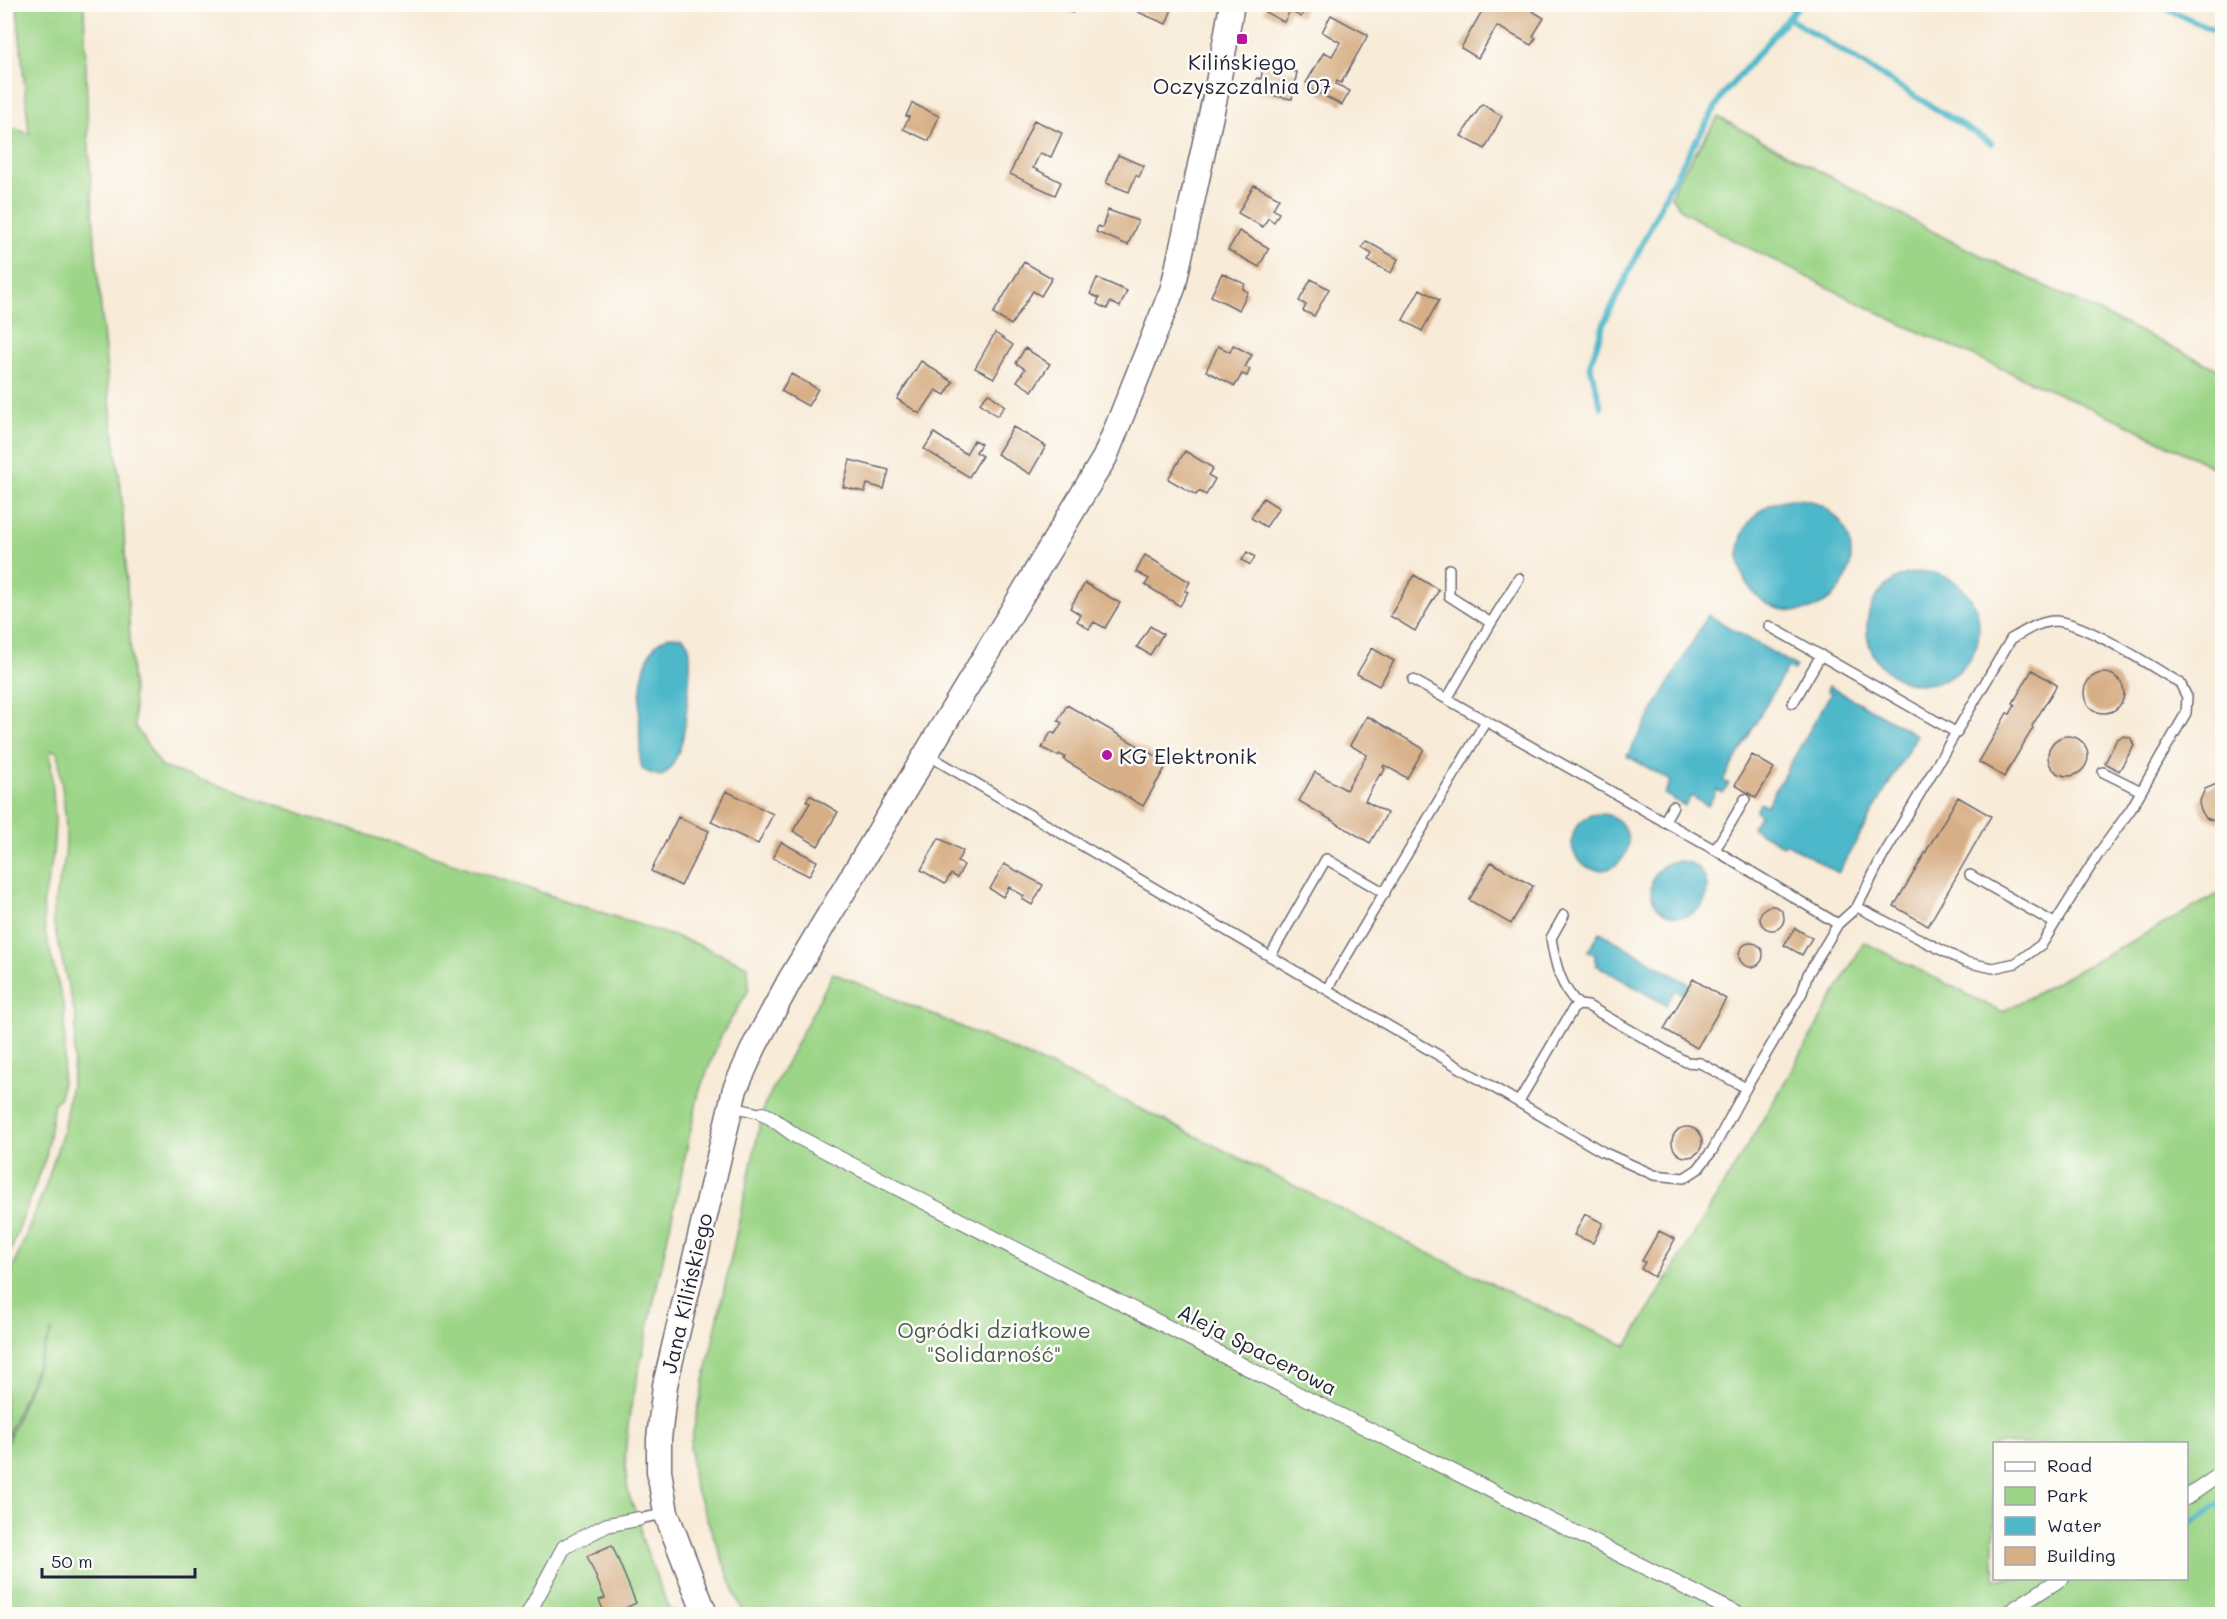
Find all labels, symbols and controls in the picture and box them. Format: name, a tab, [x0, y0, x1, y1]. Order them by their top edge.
marker: Kilińskiego Oczyszczalnia 07	[1235, 32, 1249, 46]
place label: Kilińskiego Oczyszczalnia 07	[1153, 48, 1331, 99]
place label: KG Elektronik	[1119, 742, 1257, 769]
marker: KG Elektronik	[1100, 748, 1114, 762]
street label: Jana Kilińskiego	[654, 1210, 718, 1376]
street label: Aleja Spacerowa	[1174, 1297, 1342, 1401]
park label: Ogródki działkowe "Solidarność"	[897, 1316, 1091, 1367]
legend	[1993, 1442, 2188, 1580]
text: Road	[2047, 1453, 2092, 1477]
text: Park	[2047, 1483, 2088, 1507]
text: Water	[2047, 1513, 2102, 1537]
scale bar	[42, 1541, 195, 1579]
text: Building	[2047, 1543, 2115, 1567]
text: 50 m	[51, 1549, 93, 1573]

